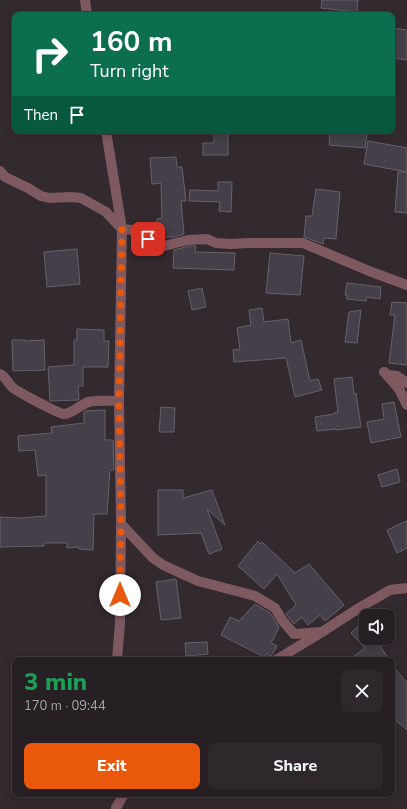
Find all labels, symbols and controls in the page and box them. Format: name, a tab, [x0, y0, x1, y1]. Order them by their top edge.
text: 160 m	[90, 23, 173, 61]
icon: right	[24, 28, 76, 80]
text: Turn right	[90, 59, 169, 83]
icon: arrive	[66, 104, 88, 126]
text: Then	[24, 105, 58, 125]
pin	[131, 222, 165, 256]
icon: arrive	[137, 228, 159, 250]
position arrow	[99, 574, 141, 616]
map controls	[359, 609, 395, 645]
button: sound	[359, 609, 395, 645]
text: 3 min	[24, 666, 87, 698]
button: close	[341, 670, 383, 712]
text: 170 m · 09:44	[24, 697, 106, 715]
button: Exit	[24, 743, 200, 789]
button: Share	[208, 743, 383, 789]

